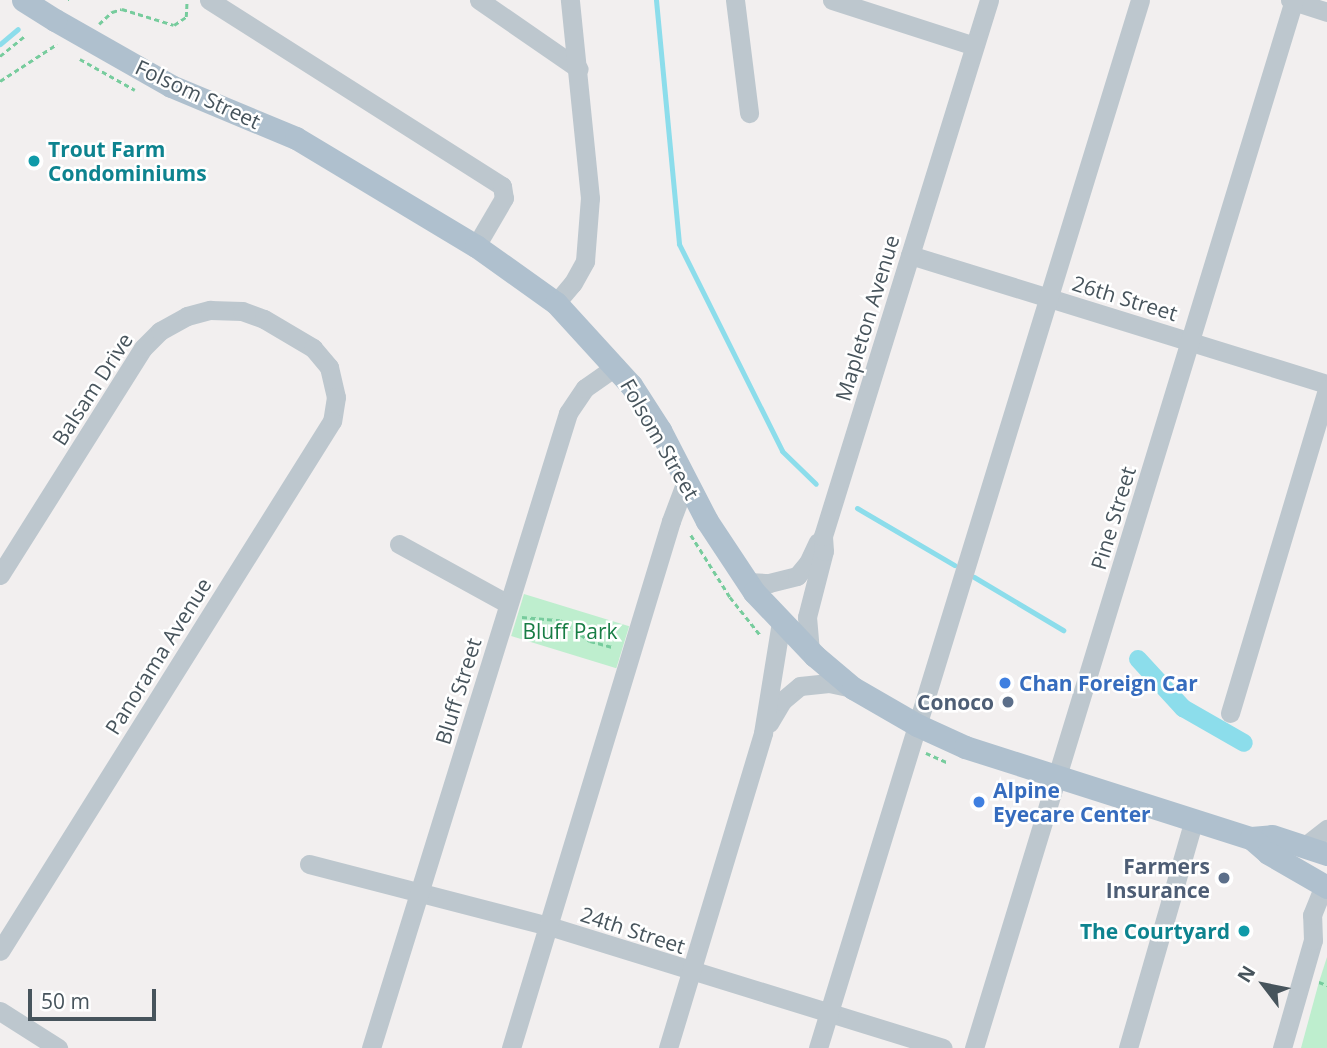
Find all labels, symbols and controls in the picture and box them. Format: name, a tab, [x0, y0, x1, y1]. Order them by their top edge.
street label: Folsom Street	[132, 54, 264, 134]
place label: Trout Farm Condominiums	[48, 136, 207, 186]
marker: Trout Farm Condominiums	[26, 153, 42, 169]
street label: Mapleton Avenue	[830, 232, 904, 404]
street label: 26th Street	[1069, 270, 1181, 326]
street label: Balsam Drive	[46, 328, 138, 450]
street label: Folsom Street	[615, 374, 705, 504]
street label: Pine Street	[1085, 463, 1141, 573]
street label: Panorama Avenue	[100, 573, 216, 739]
park label: Bluff Park	[522, 618, 618, 644]
street label: Bluff Street	[430, 635, 486, 747]
place label: Chan Foreign Car	[1019, 670, 1198, 696]
marker: Chan Foreign Car	[997, 675, 1013, 691]
place label: Conoco	[917, 689, 994, 715]
marker: Conoco	[1000, 694, 1016, 710]
place label: Alpine Eyecare Center	[993, 777, 1151, 827]
marker: Alpine Eyecare Center	[971, 794, 987, 810]
place label: Farmers Insurance	[1106, 853, 1210, 903]
marker: Farmers Insurance	[1216, 870, 1232, 886]
street label: 24th Street	[578, 901, 688, 959]
place label: The Courtyard	[1080, 918, 1230, 944]
marker: The Courtyard	[1236, 923, 1252, 939]
north arrow	[1229, 950, 1299, 1020]
text: N	[1231, 960, 1261, 987]
scale bar	[32, 974, 159, 1018]
text: 50 m	[41, 987, 90, 1015]

